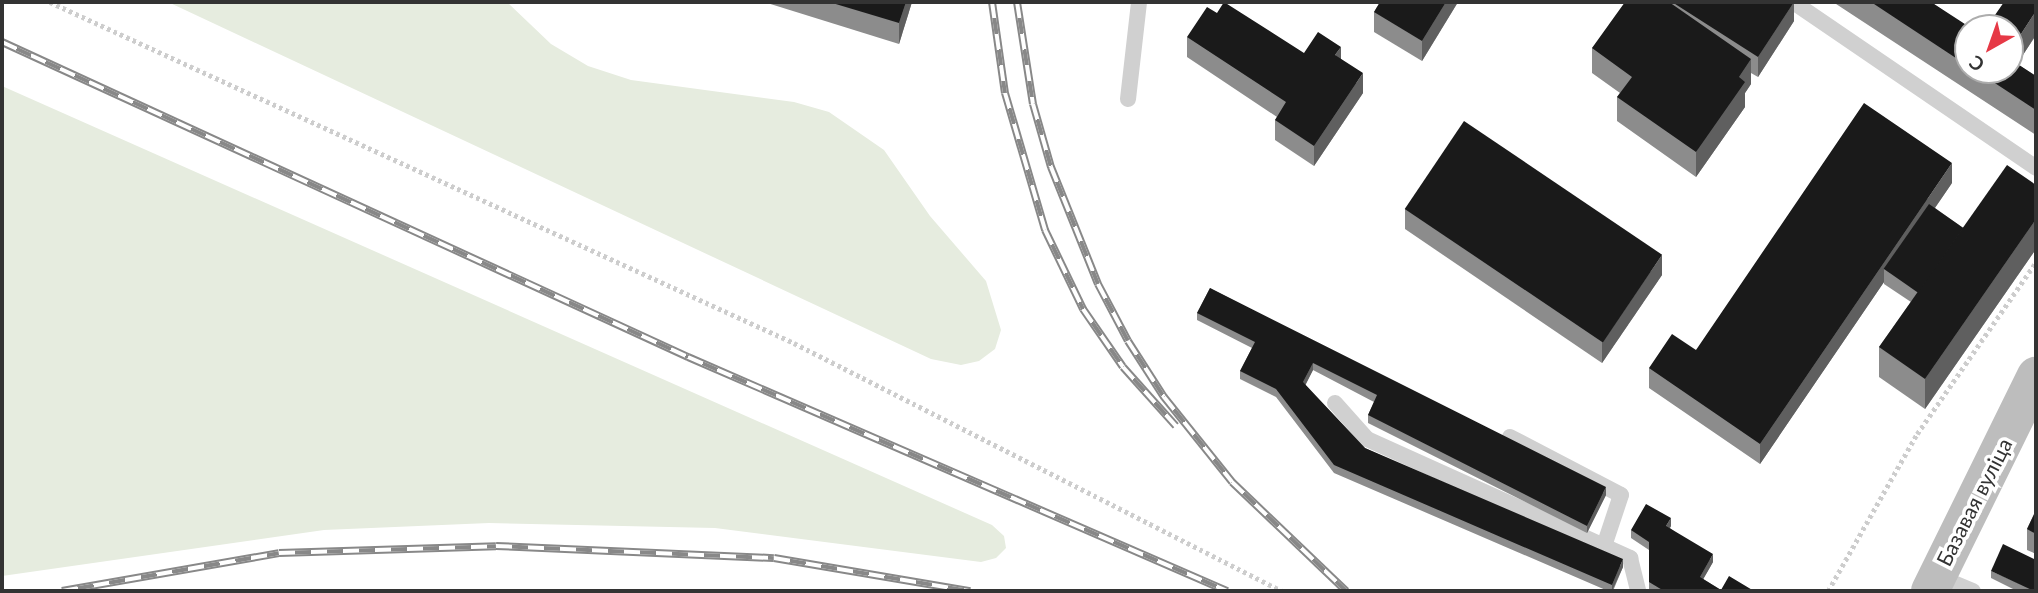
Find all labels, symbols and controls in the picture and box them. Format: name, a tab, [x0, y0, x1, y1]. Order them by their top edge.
north arrow	[1954, 14, 2024, 84]
text: С	[1964, 51, 1989, 77]
street label: Базавая вуліца	[1931, 434, 2017, 570]

